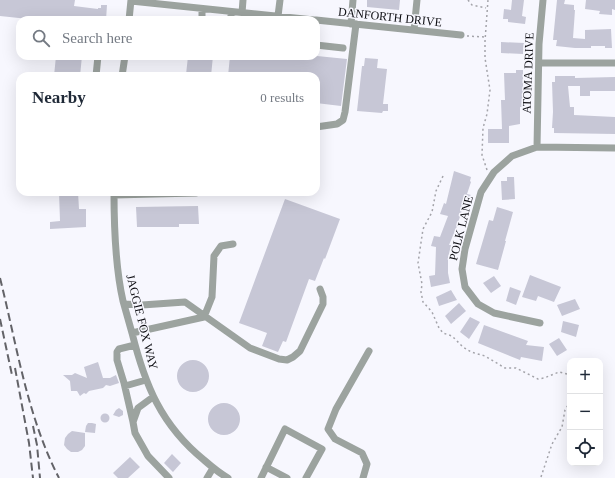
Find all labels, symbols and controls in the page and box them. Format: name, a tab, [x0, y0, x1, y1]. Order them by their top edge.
street label: DANFORTH DRIVE	[337, 5, 443, 29]
search box	[16, 16, 320, 60]
icon: search	[30, 27, 52, 49]
text: Search here	[62, 30, 132, 46]
street label: ATOMA DRIVE	[520, 32, 536, 114]
text: Nearby	[32, 88, 86, 107]
text: 0 results	[260, 90, 304, 105]
street label: POLK LANE	[446, 194, 476, 262]
street label: JAGGIE FOX WAY	[123, 273, 161, 372]
map controls	[567, 358, 603, 466]
button: +	[567, 358, 603, 394]
button: −	[567, 394, 603, 430]
button: locate	[567, 430, 603, 466]

